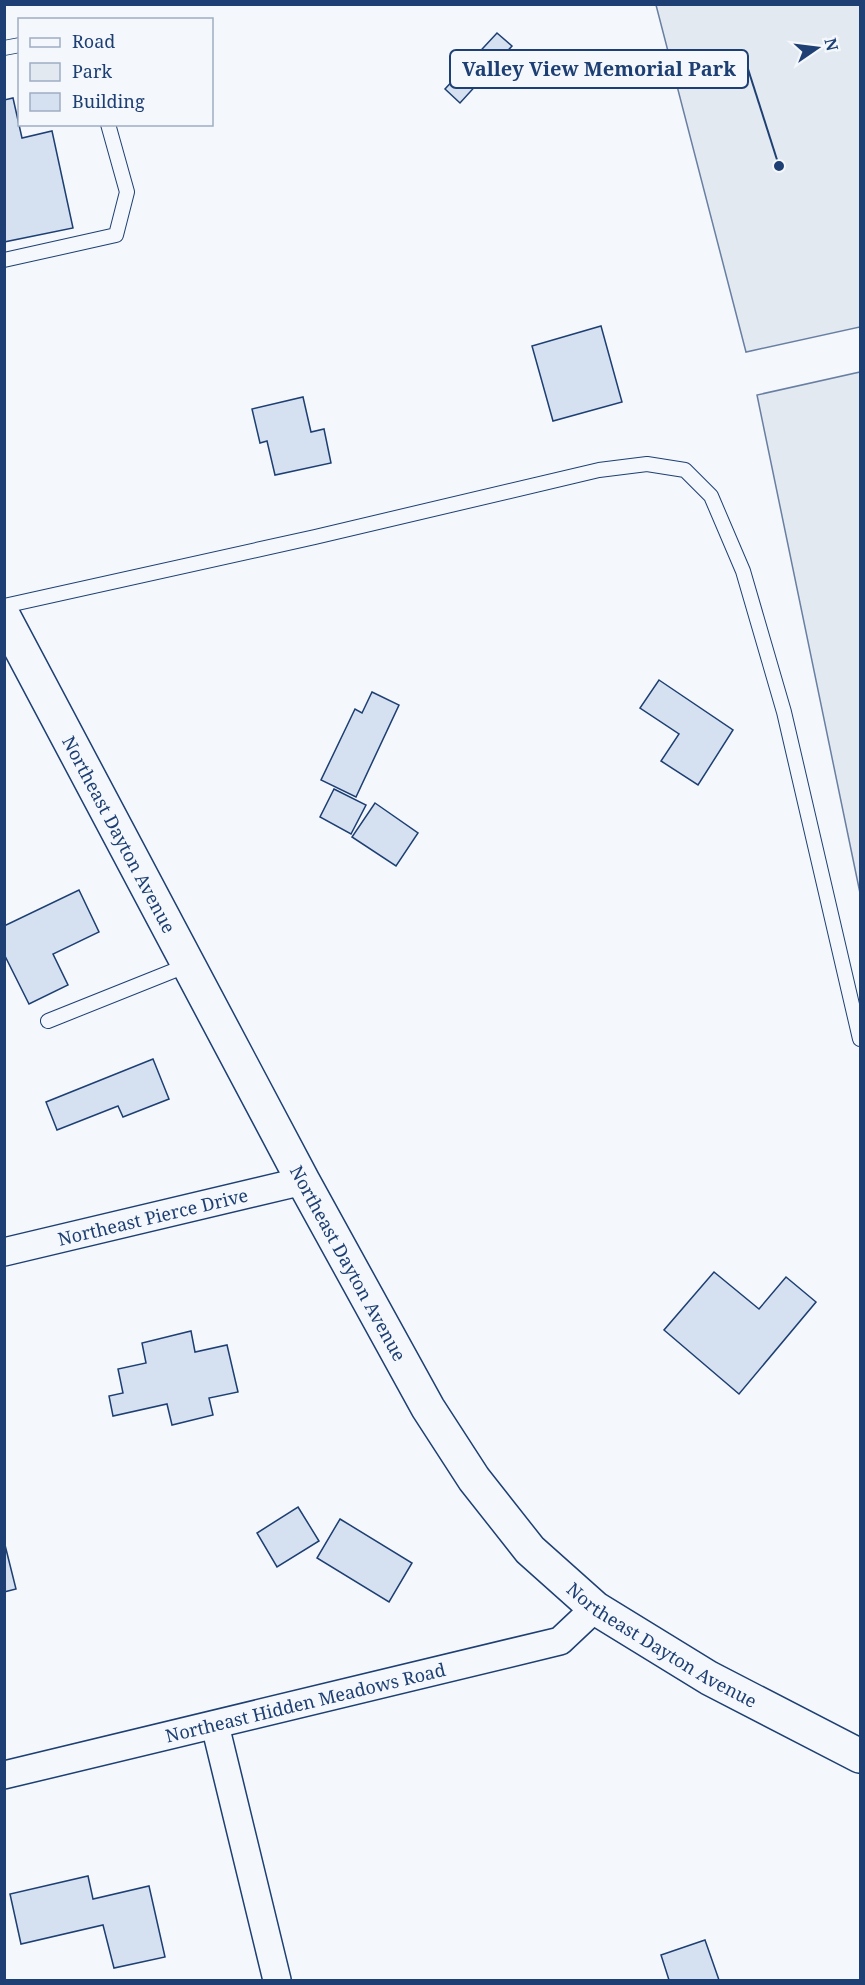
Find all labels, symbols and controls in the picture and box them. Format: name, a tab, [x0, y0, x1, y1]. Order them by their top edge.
legend	[18, 18, 213, 126]
north arrow	[787, 18, 847, 78]
text: Road	[72, 29, 115, 53]
text: N	[819, 36, 844, 54]
callout: Valley View Memorial Park	[450, 50, 748, 88]
text: Valley View Memorial Park	[462, 55, 736, 82]
text: Park	[72, 59, 112, 83]
text: Building	[72, 89, 145, 113]
street label: Northeast Dayton Avenue	[57, 732, 181, 937]
street label: Northeast Dayton Avenue	[285, 1161, 412, 1365]
street label: Northeast Pierce Drive	[55, 1182, 250, 1251]
street label: Northeast Dayton Avenue	[562, 1577, 761, 1713]
street label: Northeast Hidden Meadows Road	[163, 1657, 448, 1748]

